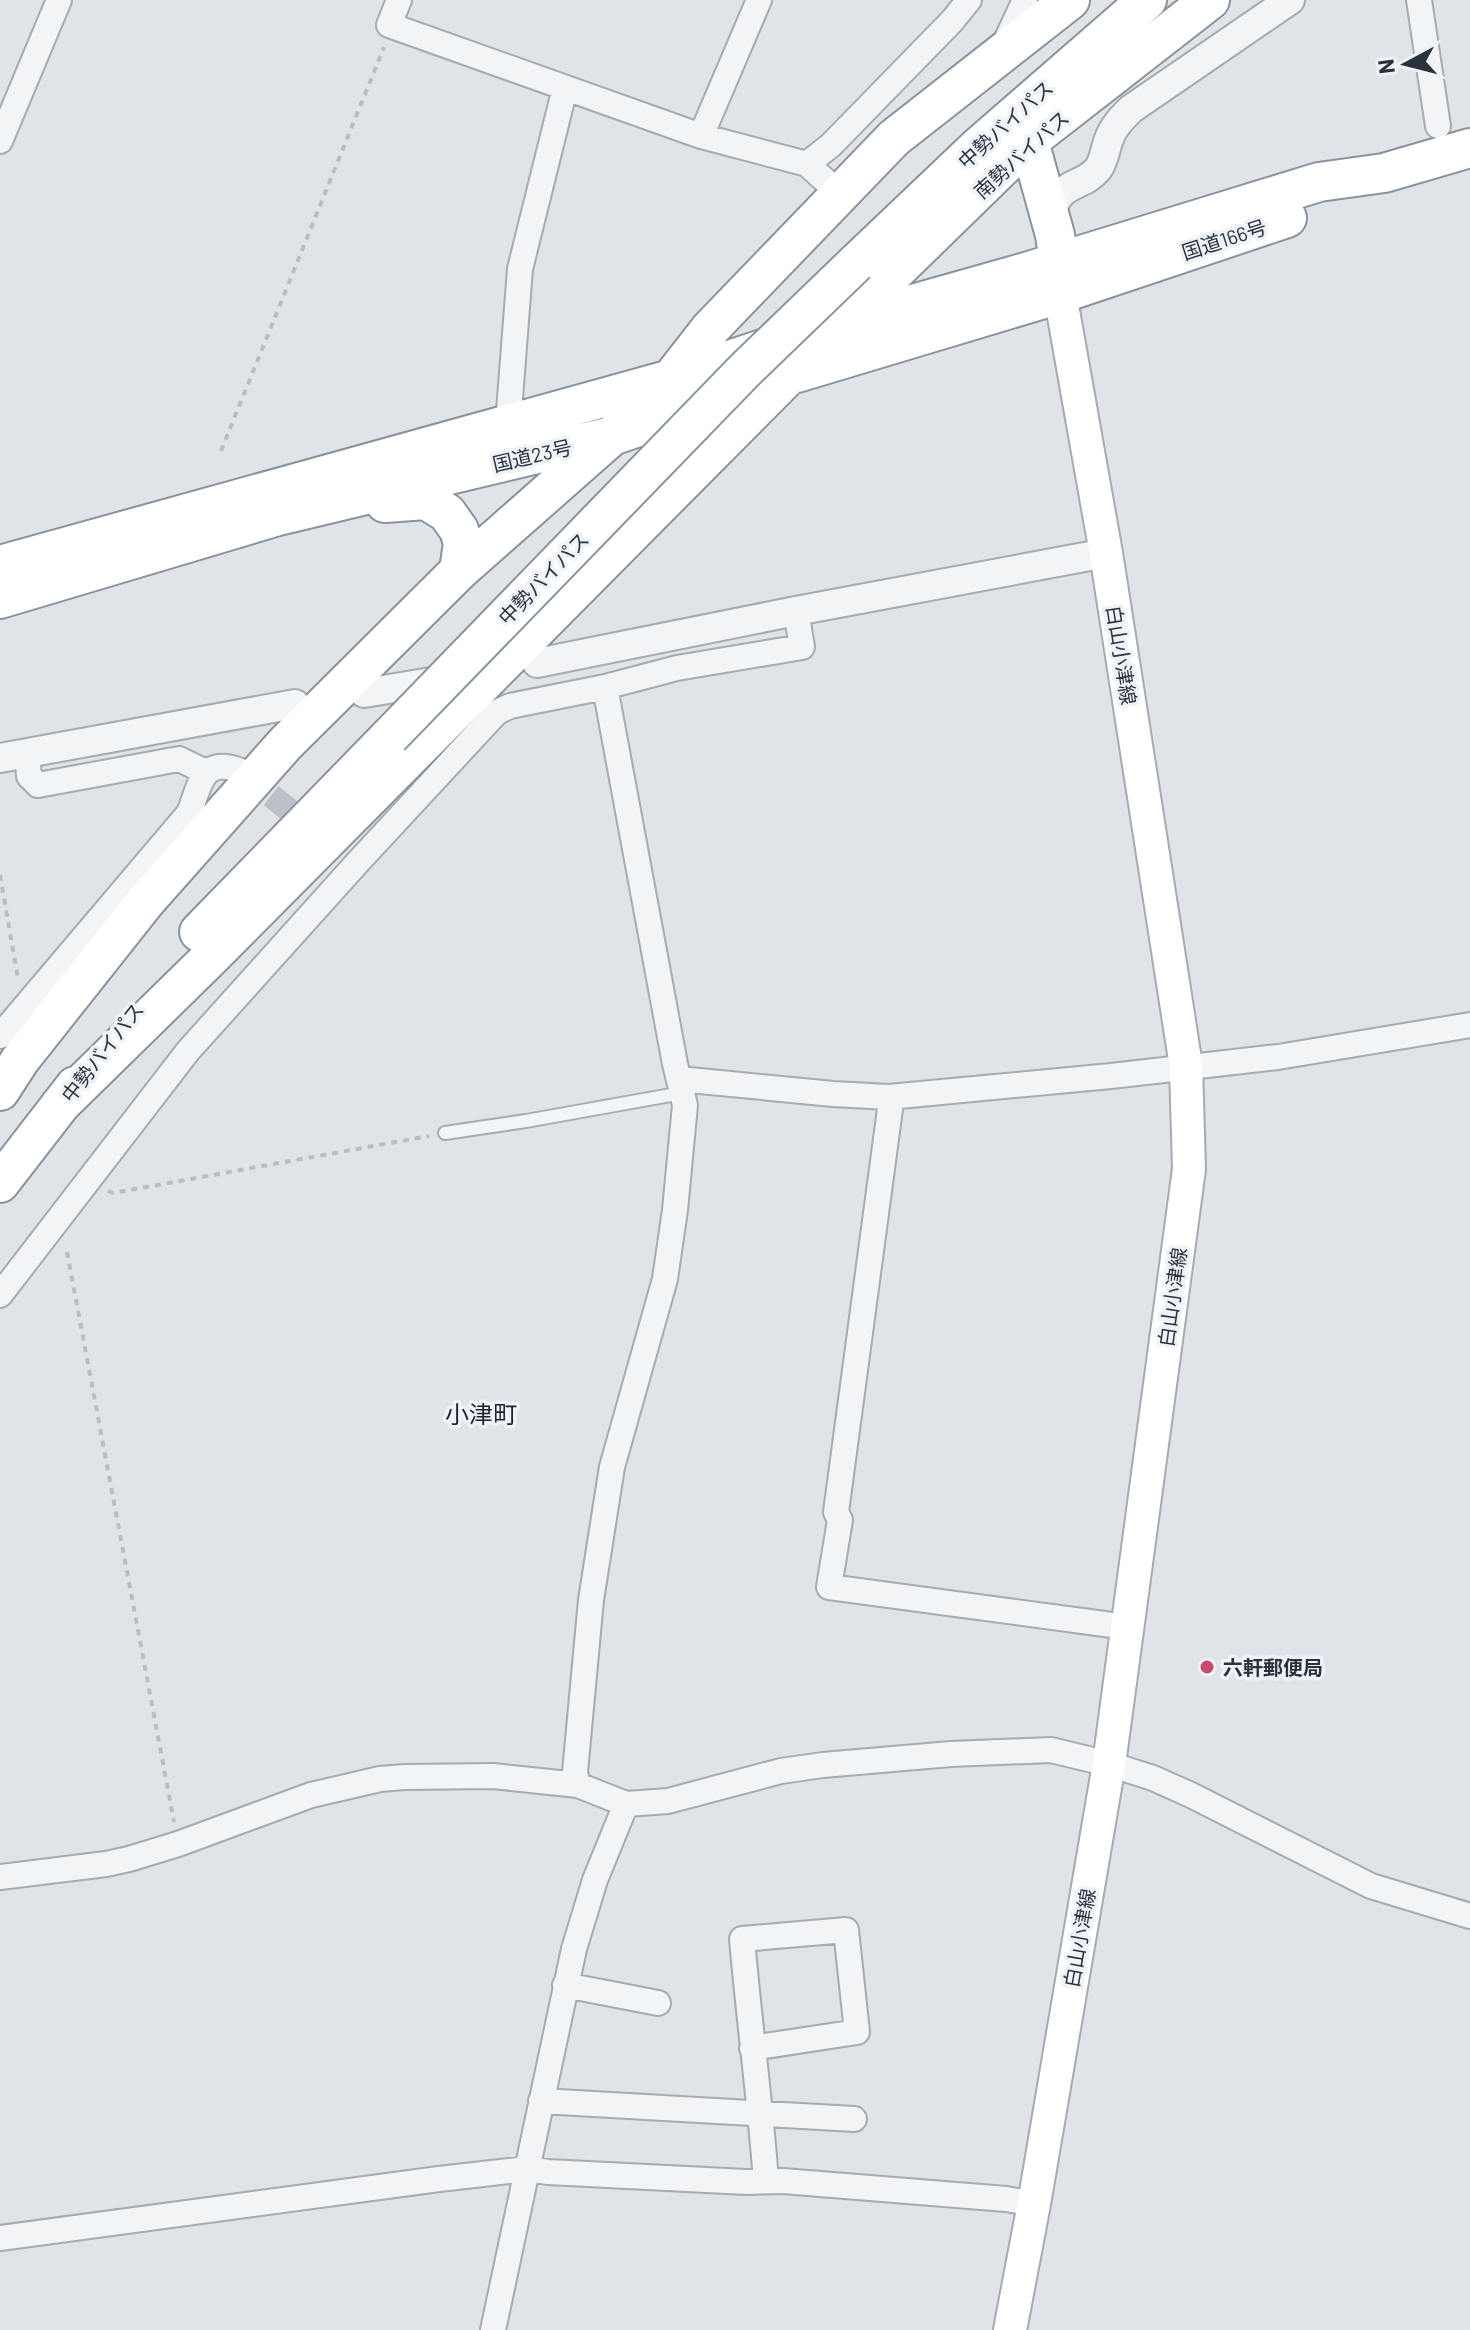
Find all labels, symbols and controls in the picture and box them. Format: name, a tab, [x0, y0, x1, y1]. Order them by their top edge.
north arrow	[1366, 24, 1446, 104]
text: N	[1371, 58, 1399, 75]
street label: 中勢バイパス	[953, 75, 1057, 173]
street label: 南勢バイパス	[969, 105, 1073, 203]
street label: 国道166号	[1179, 214, 1269, 264]
street label: 国道23号	[490, 434, 574, 476]
street label: 中勢バイパス	[493, 527, 593, 629]
street label: 白山小津線	[1102, 604, 1142, 706]
street label: 中勢バイパス	[56, 997, 148, 1107]
street label: 白山小津線	[1153, 1246, 1191, 1348]
district label: 小津町	[445, 1399, 517, 1428]
place label: 六軒郵便局	[1223, 1655, 1323, 1679]
marker: 六軒郵便局	[1198, 1658, 1216, 1676]
street label: 白山小津線	[1058, 1887, 1100, 1989]

